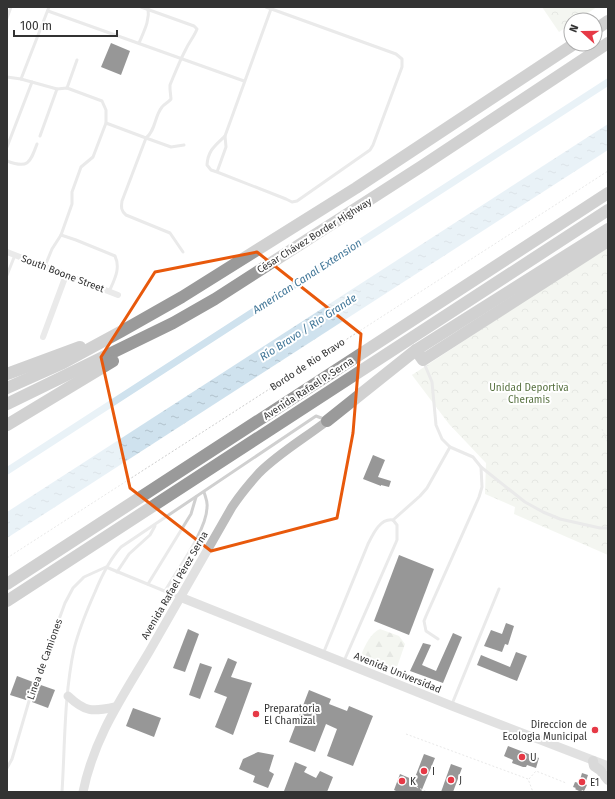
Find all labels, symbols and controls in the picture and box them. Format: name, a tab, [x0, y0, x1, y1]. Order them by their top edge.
scale bar	[14, 12, 117, 38]
north arrow	[563, 12, 603, 52]
text: 100 m	[20, 19, 52, 33]
text: N	[567, 23, 582, 34]
street label: César Chávez Border Highway	[255, 196, 374, 276]
water label: American Canal Extension	[249, 236, 364, 317]
street label: South Boone Street	[19, 253, 106, 295]
water label: Río Bravo / Rio Grande	[257, 291, 359, 364]
street label: Bordo de Rio Bravo	[268, 336, 347, 394]
street label: Avenida Rafael P. Serna	[261, 355, 356, 423]
park label: Unidad Deportiva Cheramis	[489, 382, 569, 406]
street label: Avenida Rafael Pérez Serna	[139, 529, 211, 642]
street label: Linea de Camiones	[25, 617, 65, 701]
street label: Avenida Universidad	[352, 650, 443, 696]
place label: Preparatoria El Chamizal	[264, 703, 320, 727]
marker: Preparatoria El Chamizal	[251, 709, 261, 719]
place label: Direccion de Ecologia Municipal	[503, 719, 587, 743]
marker: Direccion de Ecologia Municipal	[590, 725, 600, 735]
marker: U	[517, 752, 527, 762]
place label: U	[530, 752, 537, 764]
marker: I	[419, 766, 429, 776]
place label: I	[432, 766, 435, 778]
marker: J	[446, 775, 456, 785]
place label: J	[459, 775, 462, 787]
marker: K	[397, 776, 407, 786]
place label: K	[410, 776, 416, 788]
marker: E1	[577, 777, 587, 787]
place label: E1	[590, 777, 599, 789]

